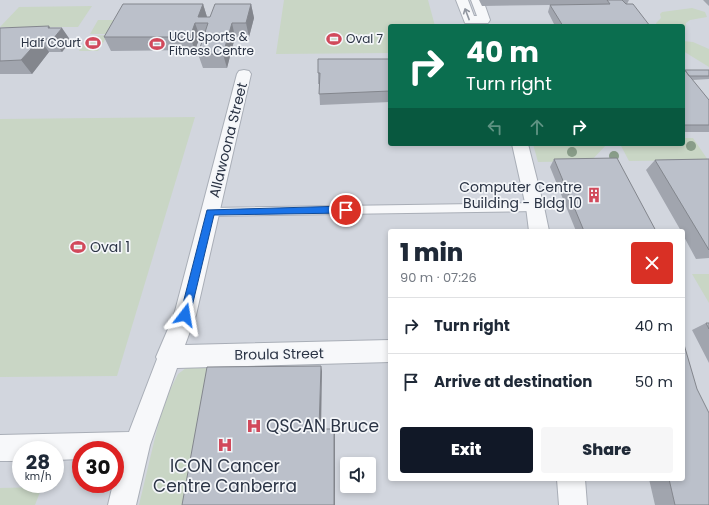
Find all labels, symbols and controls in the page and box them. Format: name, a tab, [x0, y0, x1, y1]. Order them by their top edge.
one-way arrow	[463, 8, 471, 20]
place label: UCU Sports & Fitness Centre	[169, 28, 254, 59]
sports icon: Oval 7	[325, 30, 343, 48]
place label: Oval 7	[346, 30, 383, 47]
text: 40 m	[466, 33, 539, 72]
place label: Half Court	[21, 34, 81, 51]
sports icon: Half Court	[84, 34, 102, 52]
sports icon: UCU Sports & Fitness Centre	[148, 35, 166, 53]
icon: right	[400, 40, 452, 92]
text: Turn right	[466, 71, 552, 96]
street label: Allawoona Street	[204, 80, 252, 200]
icon: left	[484, 116, 506, 138]
icon: ahead	[526, 116, 548, 138]
icon: right	[568, 116, 590, 138]
place label: Computer Centre Building - Bldg 10	[459, 177, 582, 213]
building icon: Computer Centre Building - Bldg 10	[585, 186, 603, 204]
pin	[329, 193, 363, 227]
icon: arrive	[335, 199, 357, 221]
text: 1 min	[400, 236, 463, 269]
place label: Oval 1	[90, 237, 130, 257]
sports icon: Oval 1	[69, 238, 87, 256]
button: close	[631, 242, 673, 284]
text: 90 m · 07:26	[400, 268, 477, 287]
position arrow	[164, 294, 206, 336]
icon: right	[400, 315, 422, 337]
text: Turn right	[434, 315, 510, 336]
text: 40 m	[635, 315, 673, 336]
street label: Broula Street	[234, 343, 324, 365]
icon: arrive	[400, 371, 422, 393]
text: Arrive at destination	[434, 371, 592, 392]
text: 50 m	[635, 371, 673, 392]
place label: QSCAN Bruce	[266, 414, 379, 438]
hospital icon: QSCAN Bruce	[245, 417, 263, 435]
button: Exit	[400, 427, 533, 473]
button: Share	[541, 427, 673, 473]
hospital icon: ICON Cancer Centre Canberra	[216, 436, 234, 454]
speed limit sign: 30	[72, 441, 124, 493]
text: 28	[26, 448, 50, 476]
place label: ICON Cancer Centre Canberra	[153, 454, 297, 498]
map controls	[340, 457, 376, 493]
button: sound	[340, 457, 376, 493]
text: km/h	[25, 469, 51, 484]

